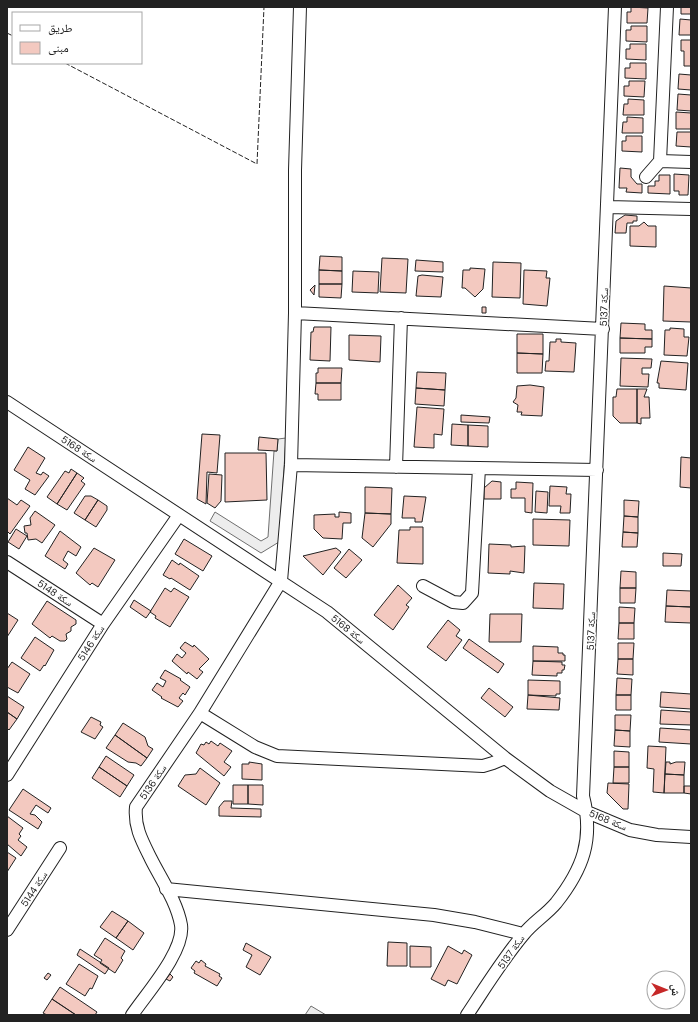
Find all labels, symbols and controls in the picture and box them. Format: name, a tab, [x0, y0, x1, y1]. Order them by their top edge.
legend	[12, 12, 142, 64]
text: طريق	[48, 20, 73, 36]
text: مبنى	[48, 40, 69, 56]
street label: سكة 5137	[597, 287, 611, 327]
street label: سكة 5168	[59, 433, 100, 466]
street label: سكة 5148	[35, 577, 76, 609]
street label: سكة 5168	[328, 611, 368, 647]
street label: سكة 5137	[584, 611, 598, 651]
street label: سكة 5146	[75, 622, 108, 663]
street label: سكة 5136	[136, 762, 170, 802]
street label: سكة 5168	[587, 806, 629, 834]
street label: سكة 5144	[18, 868, 50, 909]
street label: سكة 5137	[495, 932, 528, 972]
north arrow	[646, 970, 686, 1010]
text: ش	[668, 984, 683, 996]

